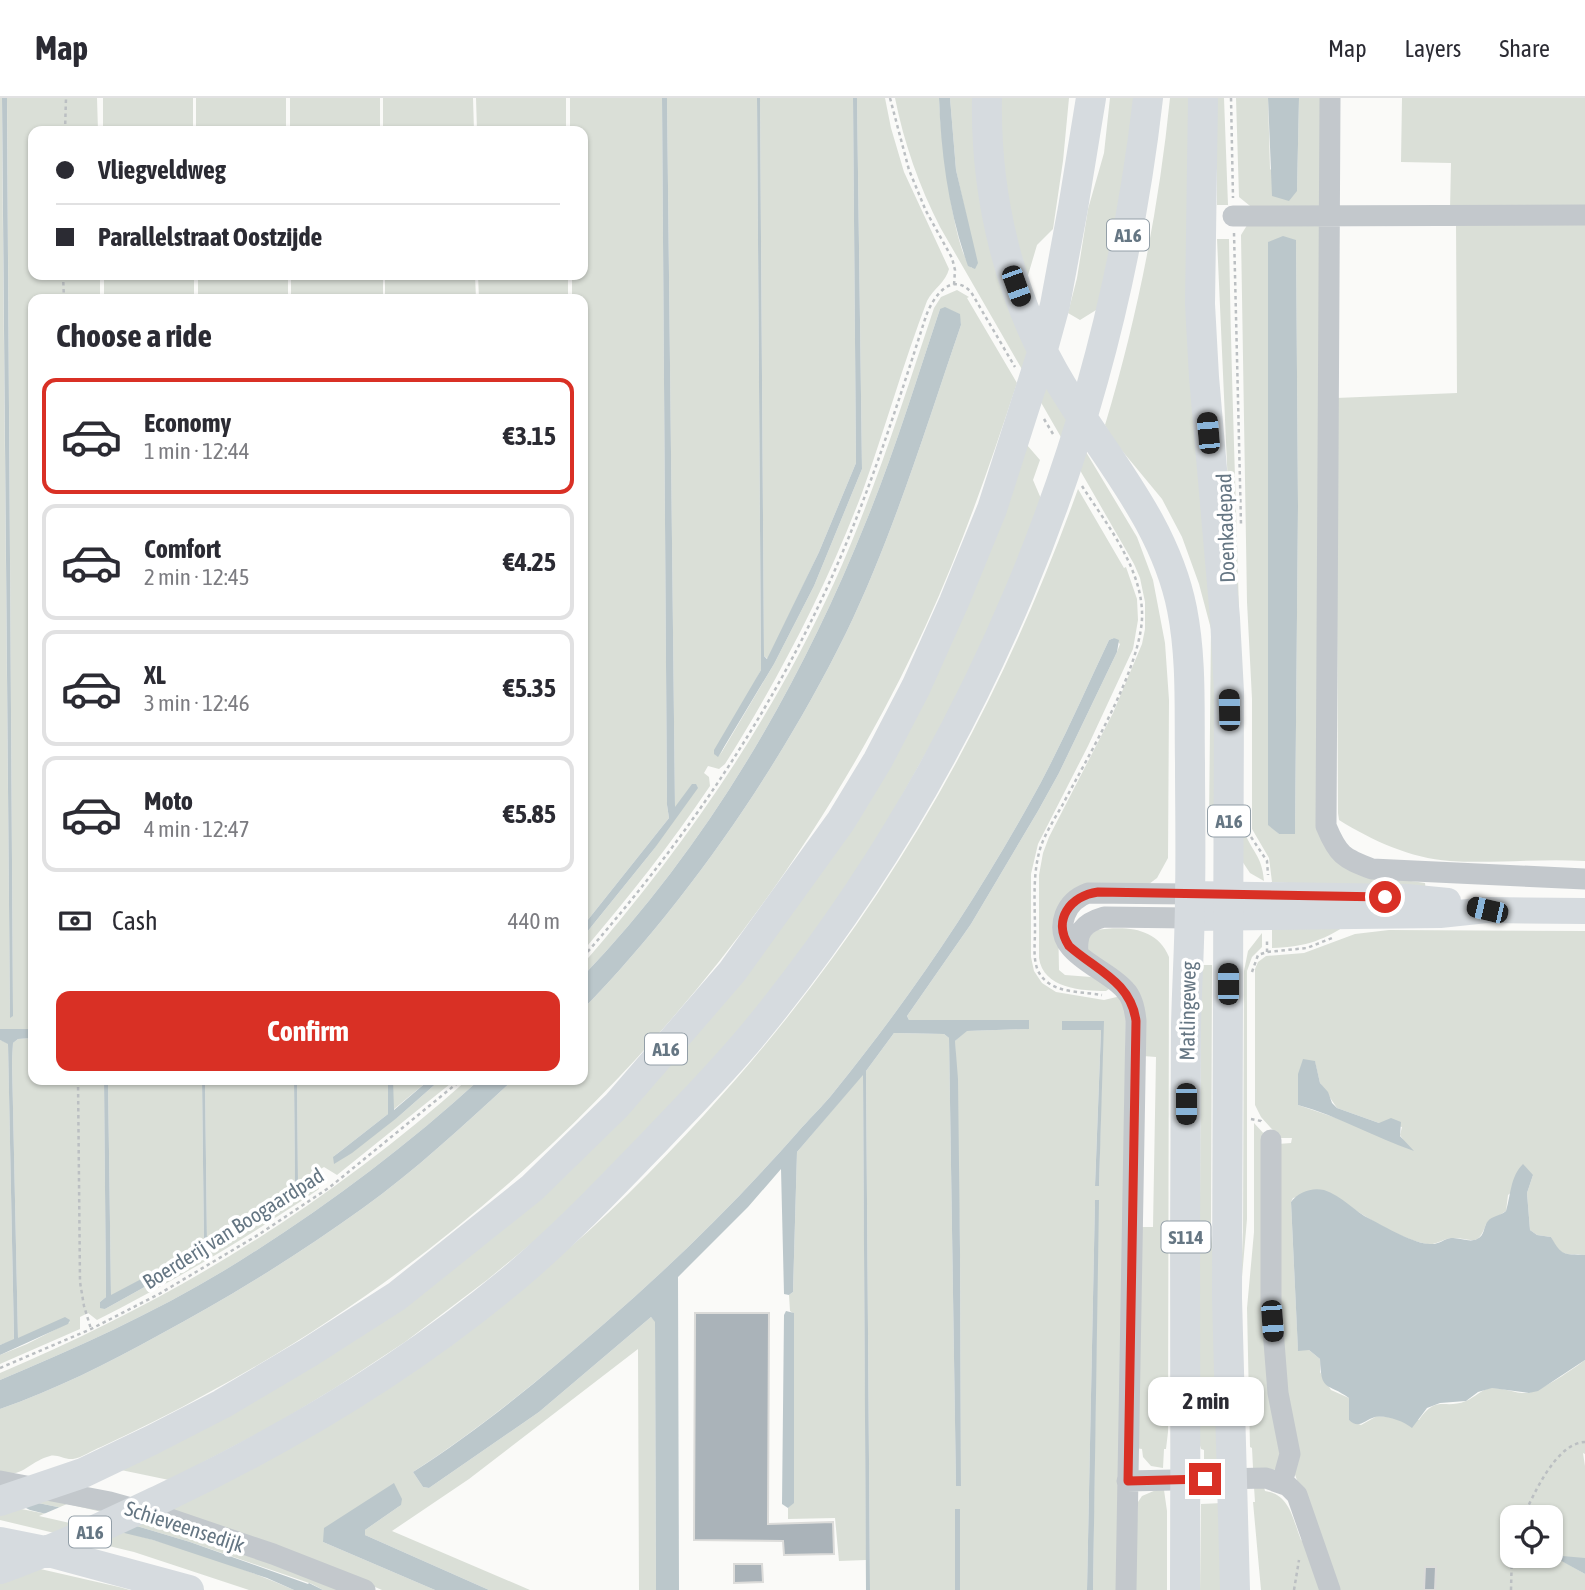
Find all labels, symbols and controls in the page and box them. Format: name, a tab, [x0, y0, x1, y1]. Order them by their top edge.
text: Map	[35, 29, 88, 67]
text: Map	[1328, 35, 1367, 62]
text: Layers	[1405, 35, 1461, 62]
text: Share	[1499, 35, 1550, 62]
text: Vliegveldweg	[98, 155, 226, 185]
road number: A16	[1107, 220, 1149, 251]
text: Parallelstraat Oostzijde	[98, 222, 322, 252]
car	[999, 263, 1034, 309]
text: Choose a ride	[56, 317, 212, 354]
icon: car	[60, 405, 123, 468]
text: Economy	[144, 408, 231, 438]
car	[1196, 411, 1221, 455]
text: €3.15	[503, 421, 556, 451]
text: 1 min · 12:44	[144, 438, 250, 464]
street label: Doenkadepad	[1211, 473, 1239, 583]
icon: car	[60, 531, 123, 594]
text: Comfort	[144, 534, 221, 564]
text: €4.25	[503, 547, 556, 577]
text: 2 min · 12:45	[144, 564, 250, 590]
icon: car	[60, 657, 123, 720]
text: XL	[144, 660, 166, 690]
text: €5.35	[503, 673, 556, 703]
car	[1219, 689, 1240, 731]
text: 3 min · 12:46	[144, 690, 250, 716]
icon: car	[60, 783, 123, 846]
text: Moto	[144, 786, 193, 816]
text: €5.85	[503, 799, 556, 829]
road number: A16	[1208, 806, 1250, 836]
text: 4 min · 12:47	[144, 816, 250, 842]
route start	[1369, 881, 1401, 913]
car	[1465, 895, 1510, 925]
icon: cash	[56, 902, 94, 940]
text: Cash	[112, 906, 158, 936]
text: 440 m	[508, 908, 560, 934]
street label: Matlingeweg	[1174, 961, 1200, 1061]
car	[1218, 963, 1239, 1005]
button: Confirm	[56, 991, 560, 1071]
road number: A16	[645, 1034, 687, 1065]
car	[1176, 1083, 1197, 1125]
street label: Boerderij van Boogaardpad	[138, 1163, 328, 1293]
road number: S114	[1162, 1222, 1210, 1252]
car	[1261, 1299, 1284, 1343]
callout: 2 min	[1147, 1378, 1263, 1426]
text: 2 min	[1183, 1388, 1229, 1414]
route end	[1189, 1463, 1221, 1495]
street label: Schieveensedijk	[122, 1495, 248, 1557]
map controls	[1500, 1505, 1563, 1568]
button: locate	[1500, 1505, 1563, 1568]
road number: A16	[69, 1516, 111, 1548]

